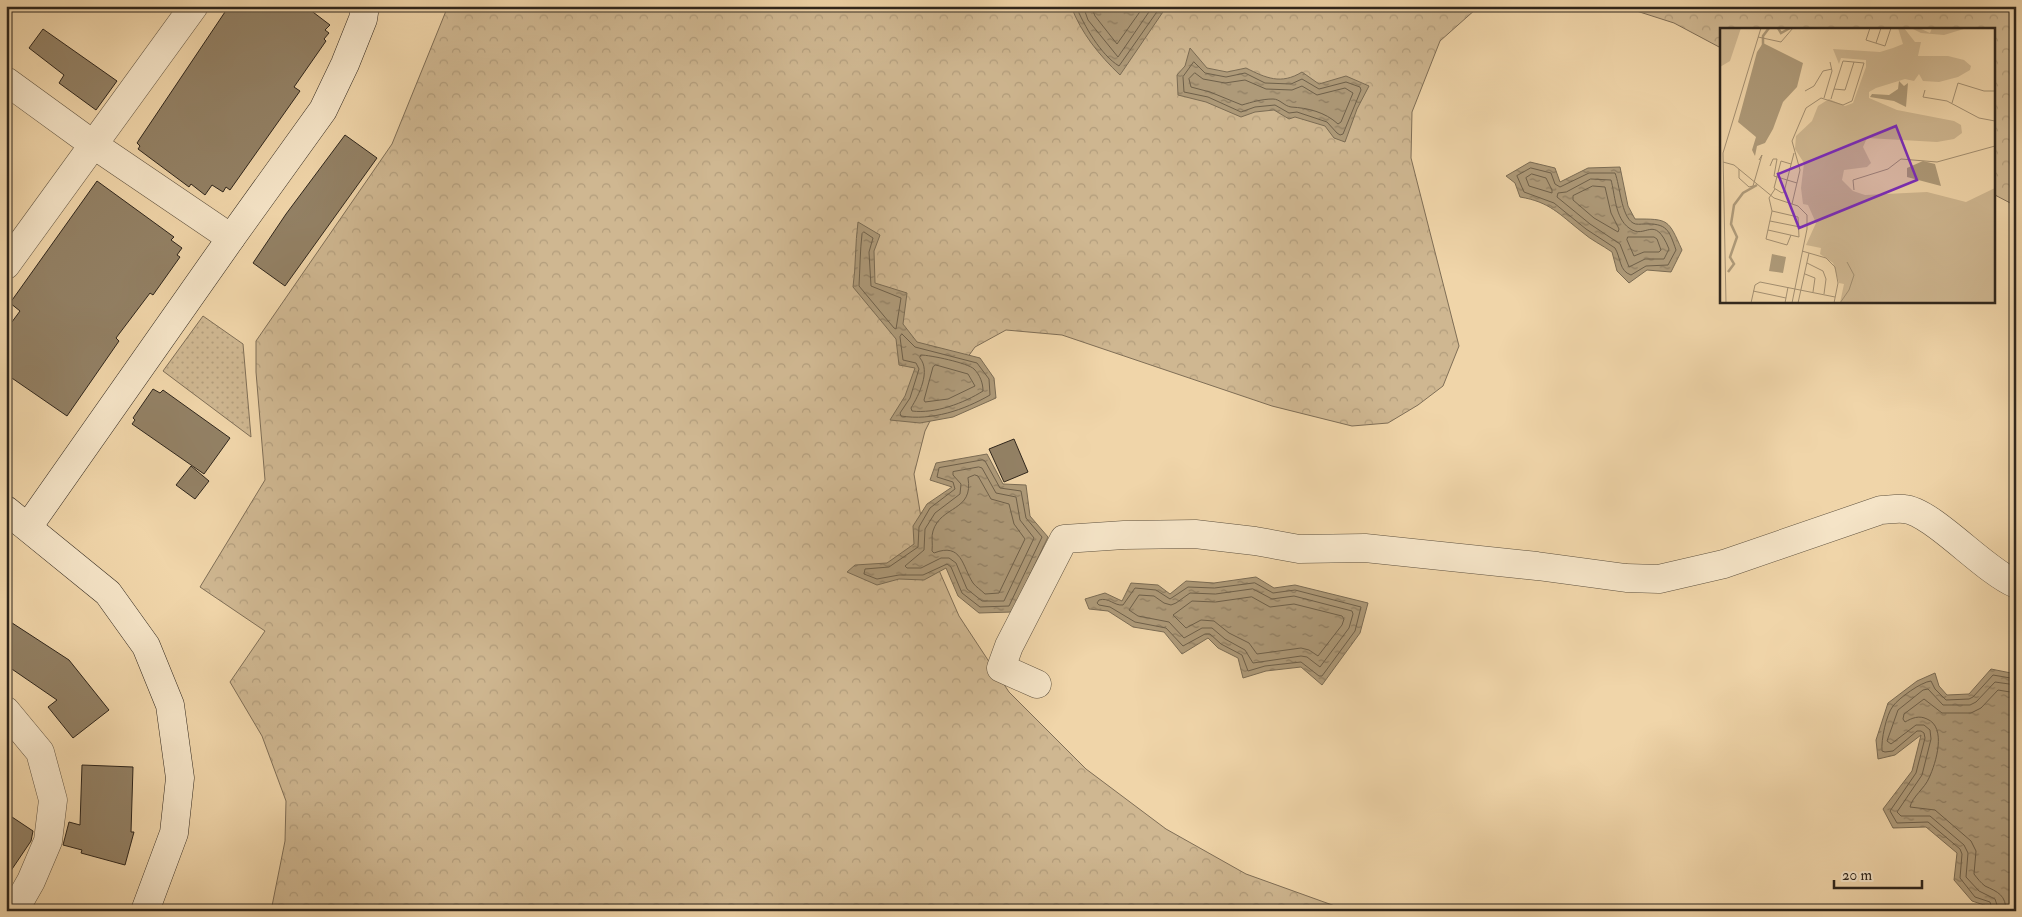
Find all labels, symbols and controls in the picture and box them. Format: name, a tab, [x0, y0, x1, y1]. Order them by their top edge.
inset map	[1720, 28, 1994, 302]
scale bar	[1834, 857, 1922, 889]
text: 20 m	[1842, 866, 1872, 885]

